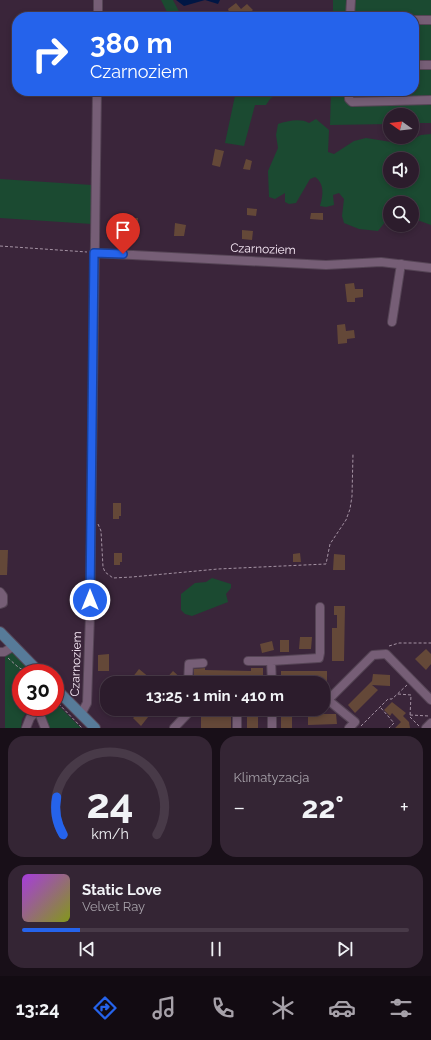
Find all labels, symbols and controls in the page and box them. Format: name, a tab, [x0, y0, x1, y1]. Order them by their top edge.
text: 380 m	[90, 27, 173, 60]
icon: right	[24, 28, 76, 80]
text: Czarnoziem	[90, 61, 188, 82]
north arrow	[383, 108, 419, 144]
map controls	[383, 108, 419, 232]
button: sound	[383, 152, 419, 188]
button: search	[383, 196, 419, 232]
pin	[106, 213, 140, 254]
icon: arrive	[112, 219, 134, 241]
street label: Czarnoziem	[230, 241, 296, 257]
position arrow	[69, 579, 111, 621]
street label: Czarnoziem	[68, 631, 84, 697]
speed limit sign: 30	[12, 664, 64, 716]
text: 13:25 · 1 min · 410 m	[146, 687, 284, 705]
text: Klimatyzacja	[234, 770, 309, 785]
text: 24	[86, 778, 133, 827]
text: 22°	[302, 790, 344, 825]
text: −	[234, 794, 245, 820]
text: +	[400, 794, 409, 820]
text: km/h	[91, 825, 129, 841]
text: Static Love	[82, 881, 161, 899]
text: Velvet Ray	[82, 899, 145, 914]
icon: previous	[76, 938, 98, 960]
icon: pause	[205, 938, 227, 960]
icon: next	[334, 938, 356, 960]
icon: directions	[91, 994, 119, 1022]
icon: music	[150, 994, 178, 1022]
icon: phone	[209, 994, 237, 1022]
icon: climate	[269, 994, 297, 1022]
icon: car	[328, 994, 356, 1022]
icon: filters	[387, 994, 415, 1022]
text: 13:24	[16, 998, 59, 1019]

